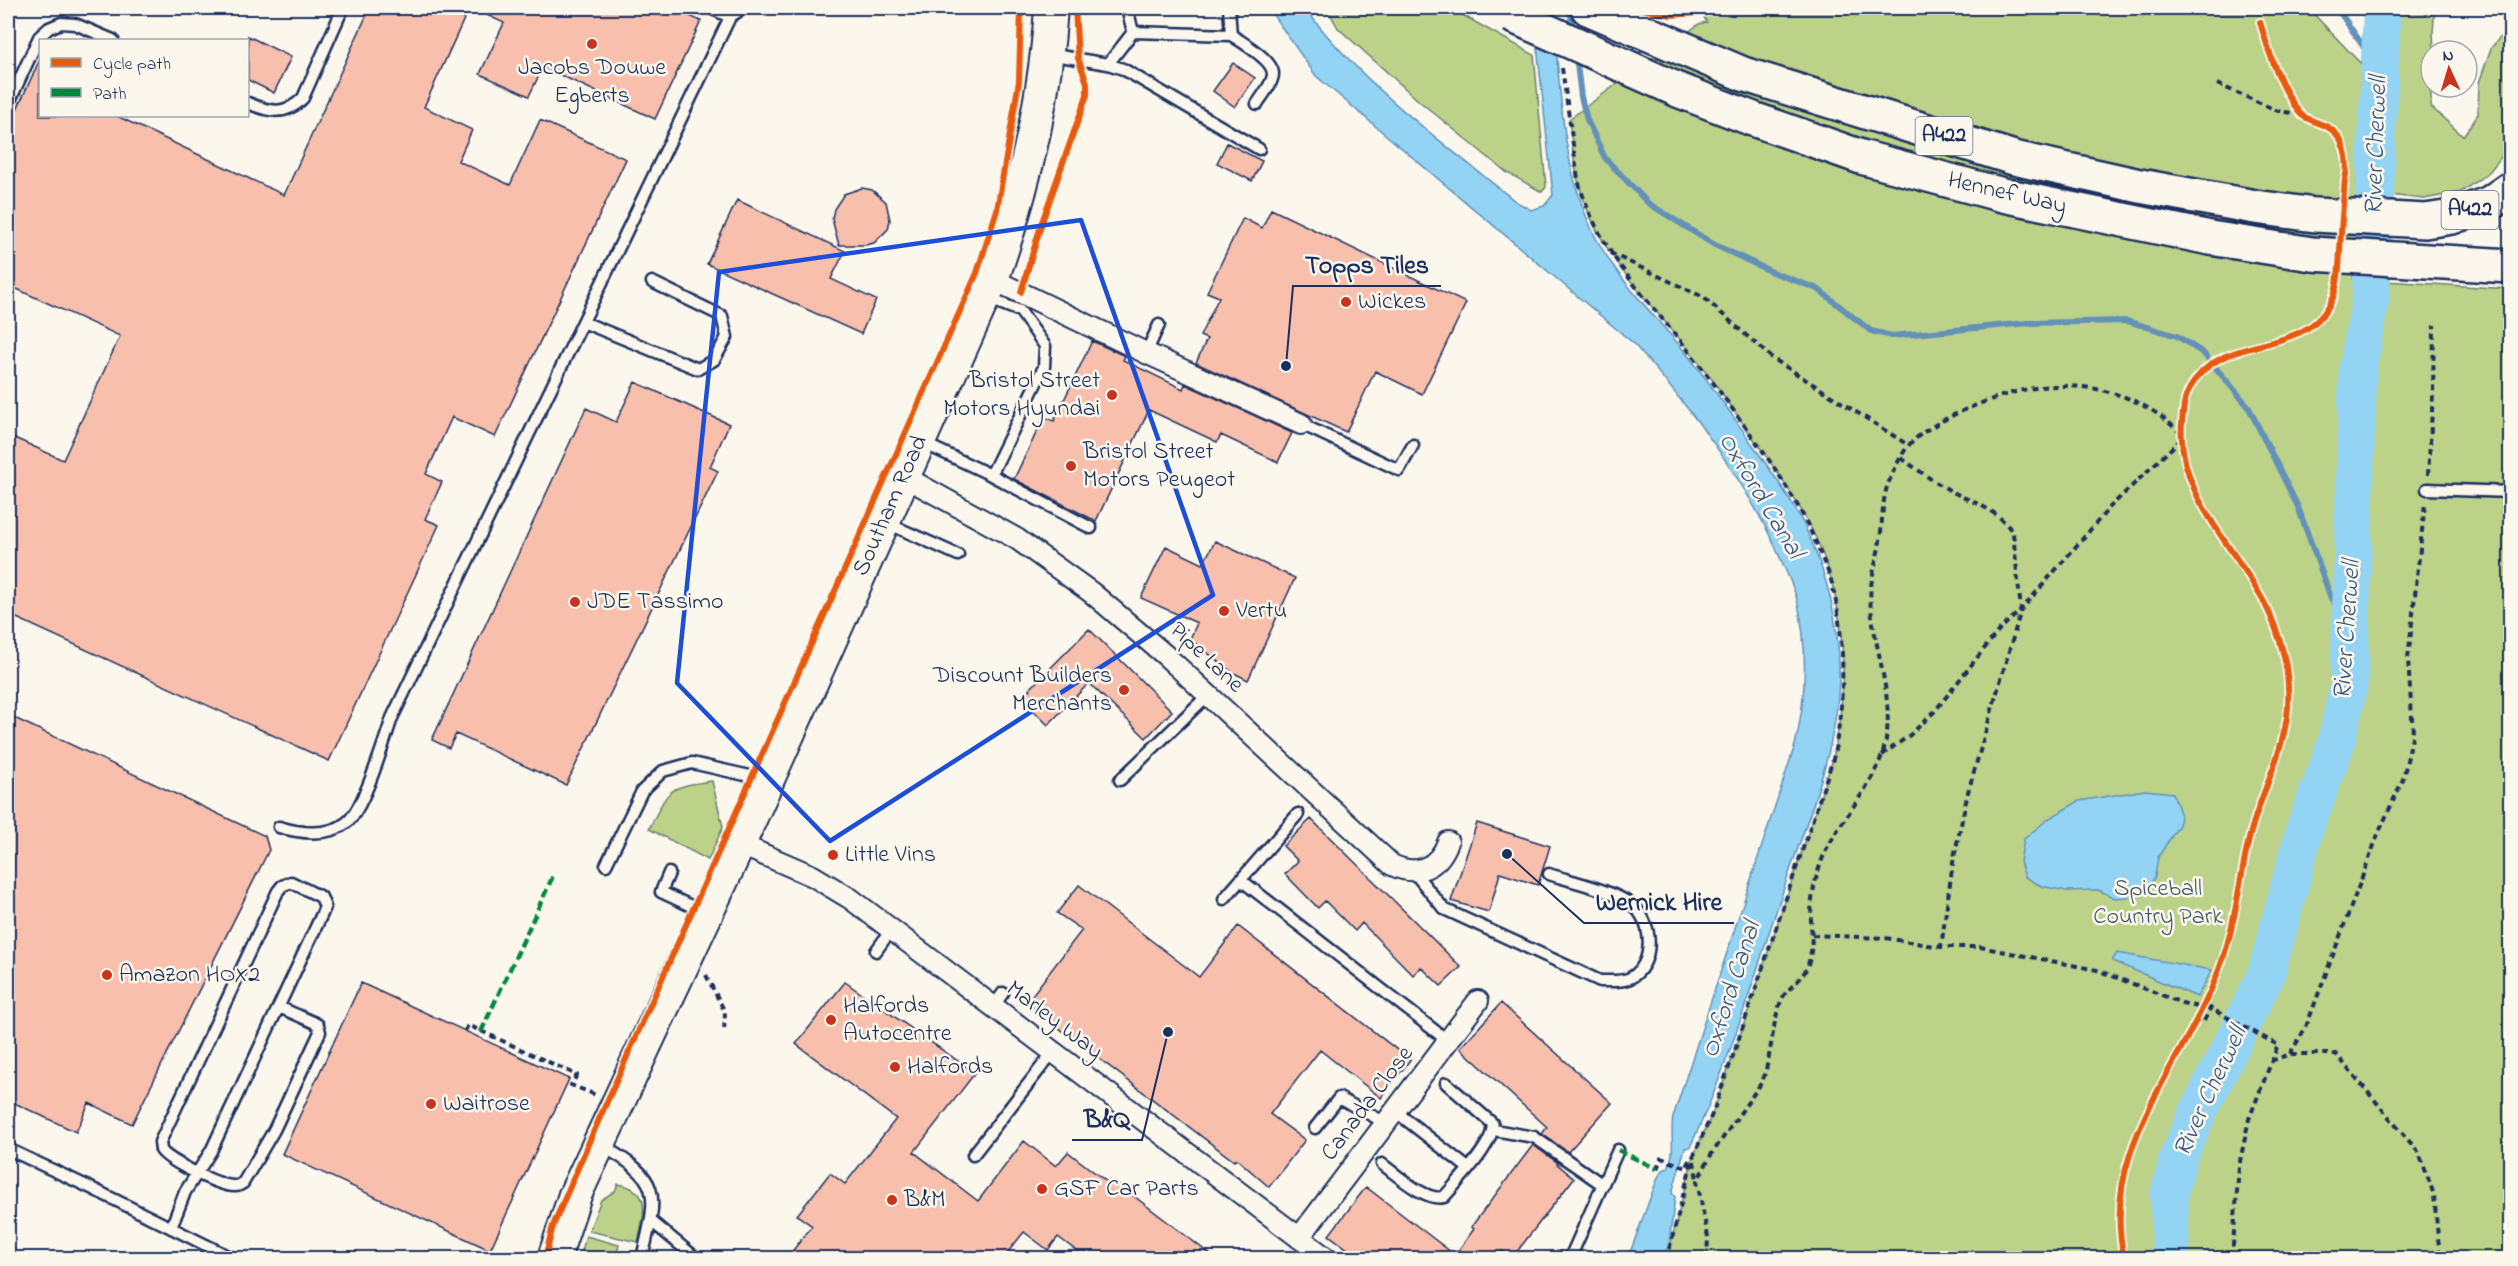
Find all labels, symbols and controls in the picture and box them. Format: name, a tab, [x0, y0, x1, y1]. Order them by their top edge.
marker: Jacobs Douwe Egberts	[585, 37, 599, 51]
legend	[39, 39, 249, 117]
north arrow	[2419, 39, 2479, 99]
text: N	[2442, 44, 2455, 68]
place label: Jacobs Douwe Egberts	[518, 51, 666, 114]
text: Cycle path	[93, 52, 171, 78]
water label: River Cherwell	[2356, 73, 2399, 217]
text: Path	[93, 82, 127, 108]
road number: A422	[1916, 117, 1972, 155]
street label: Hennef Way	[1944, 163, 2070, 226]
road number: A422	[2442, 191, 2498, 229]
callout: Topps Tiles	[1293, 242, 1441, 286]
text: Topps Tiles	[1305, 248, 1429, 286]
place label: Wickes	[1358, 285, 1426, 320]
marker: Wickes	[1339, 295, 1353, 309]
place label: Bristol Street Motors Hyundai	[943, 364, 1100, 428]
marker: Bristol Street Motors Hyundai	[1105, 388, 1119, 402]
water label: Oxford Canal	[1707, 426, 1814, 569]
street label: Southam Road	[844, 430, 938, 582]
place label: Bristol Street Motors Peugeot	[1082, 435, 1235, 498]
marker: Bristol Street Motors Peugeot	[1064, 459, 1078, 473]
water label: River Cherwell	[2324, 556, 2372, 701]
place label: JDE Tassimo	[587, 585, 723, 620]
place label: Vertu	[1235, 594, 1287, 629]
marker: JDE Tassimo	[568, 595, 582, 609]
marker: Vertu	[1217, 604, 1231, 618]
street label: Pipe Lane	[1161, 614, 1251, 702]
place label: Discount Builders Merchants	[932, 659, 1112, 722]
marker: Discount Builders Merchants	[1117, 683, 1131, 697]
place label: Little Vins	[845, 838, 936, 873]
marker: Little Vins	[826, 848, 840, 862]
park label: Spiceball Country Park	[2093, 872, 2223, 936]
callout: Wernick Hire	[1584, 879, 1734, 923]
text: Wernick Hire	[1596, 885, 1723, 923]
water label: Oxford Canal	[1692, 914, 1773, 1063]
place label: Amazon HOX2	[119, 958, 260, 993]
marker: Amazon HOX2	[100, 968, 114, 982]
street label: Marley Way	[997, 973, 1110, 1070]
place label: Halfords Autocentre	[843, 989, 952, 1052]
marker: Halfords Autocentre	[824, 1013, 838, 1027]
water label: River Cherwell	[2164, 1018, 2259, 1163]
street label: Canada Close	[1313, 1039, 1423, 1169]
place label: Halfords	[907, 1050, 993, 1085]
marker: Halfords	[888, 1060, 902, 1074]
place label: Waitrose	[443, 1087, 530, 1122]
callout: B&Q	[1072, 1096, 1142, 1140]
marker: Waitrose	[424, 1097, 438, 1111]
text: B&Q	[1083, 1102, 1131, 1140]
place label: GSF Car Parts	[1054, 1172, 1199, 1207]
marker: GSF Car Parts	[1035, 1182, 1049, 1196]
place label: B&M	[903, 1183, 946, 1218]
marker: B&M	[885, 1193, 899, 1207]

